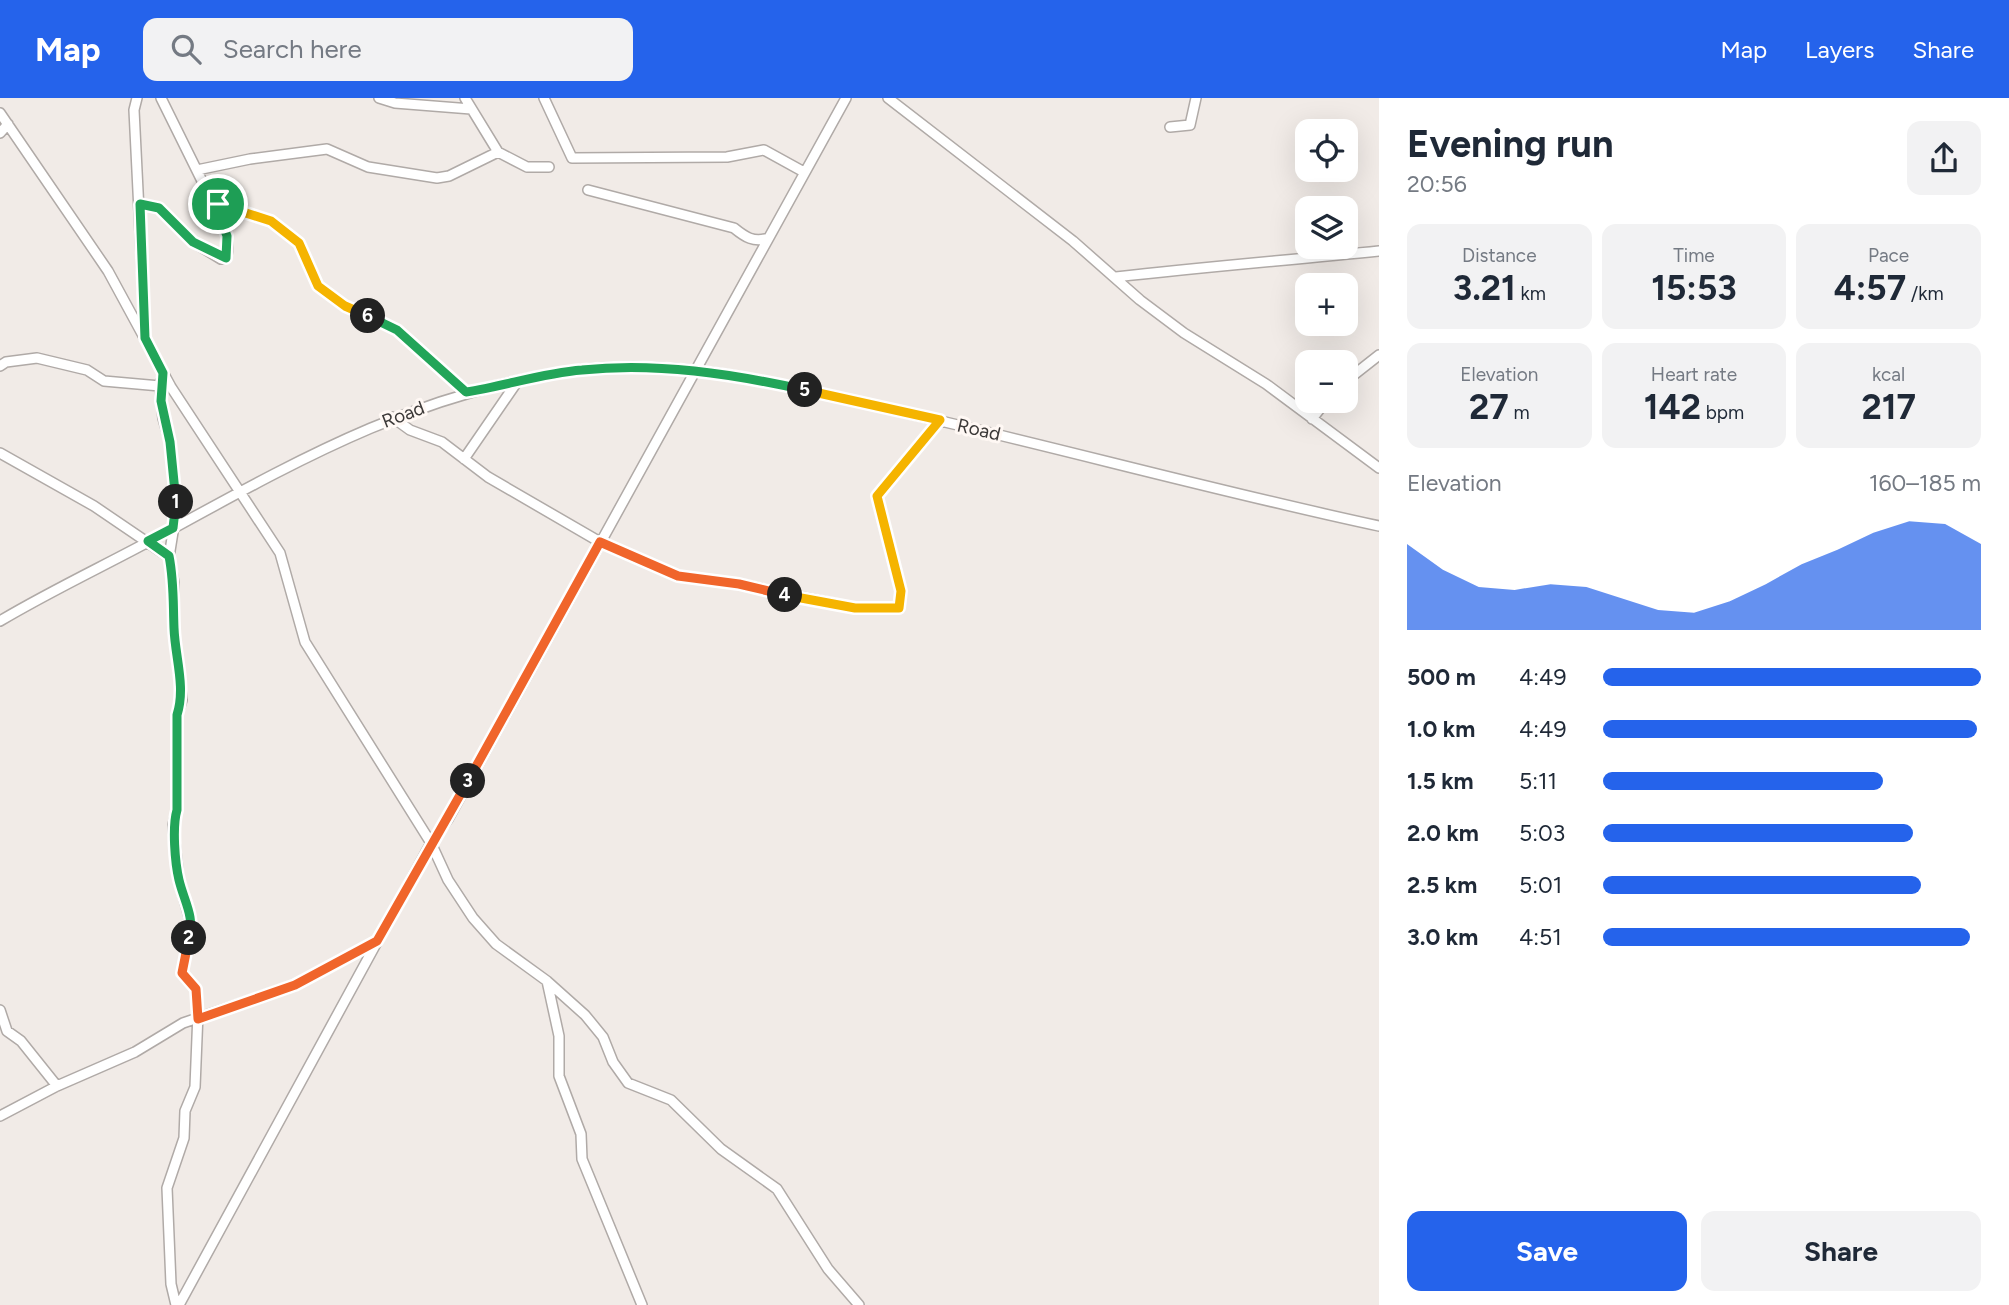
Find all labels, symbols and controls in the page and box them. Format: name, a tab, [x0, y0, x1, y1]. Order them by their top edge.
search box	[143, 18, 633, 81]
text: Map	[35, 30, 101, 69]
icon: search	[167, 30, 205, 68]
text: Search here	[223, 33, 362, 65]
text: Map	[1720, 35, 1767, 64]
text: Layers	[1805, 35, 1874, 64]
text: Share	[1912, 35, 1974, 64]
map controls	[1295, 119, 1358, 413]
button: locate	[1295, 119, 1358, 182]
text: Evening run	[1407, 121, 1614, 167]
button: share	[1907, 121, 1981, 195]
text: 20:56	[1407, 170, 1467, 198]
pin	[188, 174, 248, 234]
icon: arrive	[199, 185, 237, 223]
button: layers	[1295, 196, 1358, 259]
text: Distance	[1462, 244, 1537, 267]
text: Time	[1673, 244, 1715, 267]
text: Pace	[1868, 244, 1909, 267]
text: 3.21	[1453, 267, 1516, 309]
text: 15:53	[1651, 267, 1737, 309]
text: 4:57	[1834, 267, 1906, 309]
button: +	[1295, 273, 1358, 336]
text: km	[1516, 282, 1546, 305]
text: /km	[1906, 282, 1944, 305]
pin: 6	[350, 298, 386, 333]
text: 6	[362, 304, 373, 327]
button: −	[1295, 350, 1358, 413]
text: Elevation	[1460, 363, 1538, 386]
text: Heart rate	[1651, 363, 1737, 386]
text: kcal	[1872, 363, 1905, 386]
pin: 5	[788, 372, 822, 408]
text: 5	[799, 378, 810, 401]
text: 27	[1469, 386, 1509, 428]
text: 142	[1644, 386, 1701, 428]
text: 217	[1861, 386, 1916, 428]
street label: Road	[379, 396, 428, 433]
text: m	[1509, 401, 1530, 424]
text: bpm	[1701, 401, 1744, 424]
street label: Road	[955, 413, 1003, 446]
text: Elevation	[1407, 469, 1502, 497]
text: 160–185 m	[1869, 469, 1981, 497]
pin: 1	[158, 484, 194, 520]
text: 1	[171, 490, 180, 513]
pin: 4	[768, 578, 802, 612]
text: 4	[778, 583, 791, 606]
text: 500 m	[1407, 663, 1476, 691]
text: 4:49	[1519, 663, 1566, 691]
text: 1.0 km	[1407, 715, 1475, 743]
text: 4:49	[1519, 715, 1566, 743]
pin: 3	[450, 764, 486, 798]
text: 1.5 km	[1407, 767, 1474, 795]
text: 5:11	[1519, 767, 1557, 795]
text: 3	[462, 769, 473, 792]
text: 2.0 km	[1407, 819, 1479, 847]
text: 5:03	[1519, 819, 1565, 847]
text: 2.5 km	[1407, 871, 1477, 899]
text: 5:01	[1519, 871, 1562, 899]
pin: 2	[172, 920, 206, 956]
text: 3.0 km	[1407, 923, 1478, 951]
text: 4:51	[1519, 923, 1562, 951]
text: 2	[183, 926, 194, 949]
button: Save	[1407, 1211, 1687, 1291]
button: Share	[1701, 1211, 1981, 1291]

